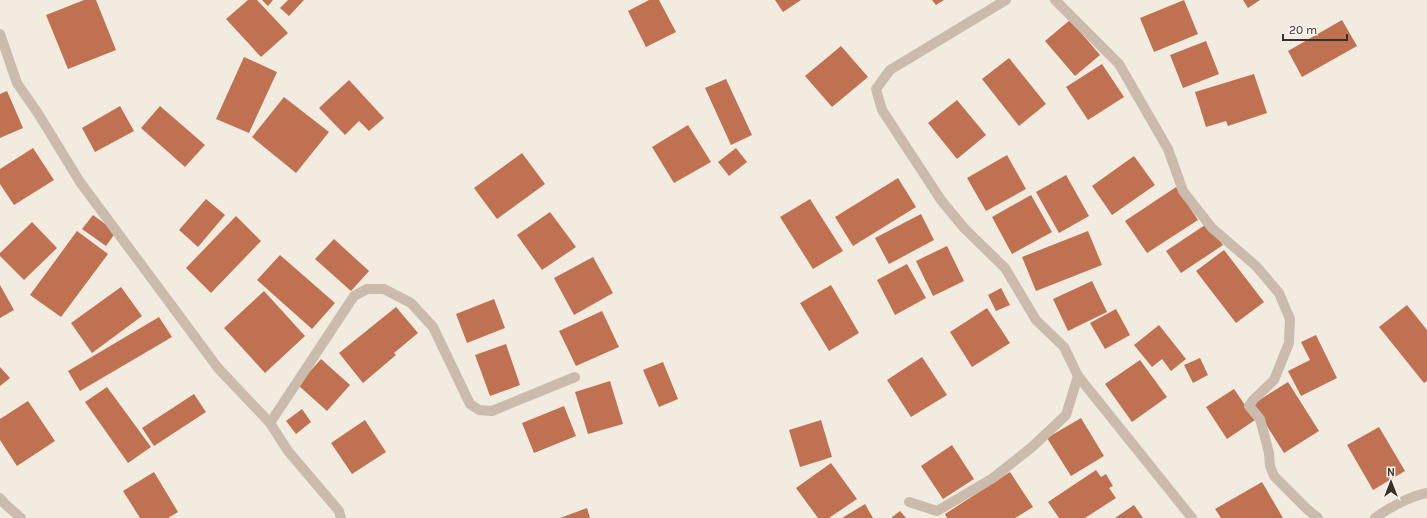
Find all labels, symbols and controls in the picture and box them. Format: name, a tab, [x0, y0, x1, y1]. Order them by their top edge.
scale bar	[1283, 16, 1347, 42]
text: 20 m	[1289, 23, 1317, 37]
north arrow	[1371, 462, 1411, 502]
text: N	[1387, 466, 1395, 479]

